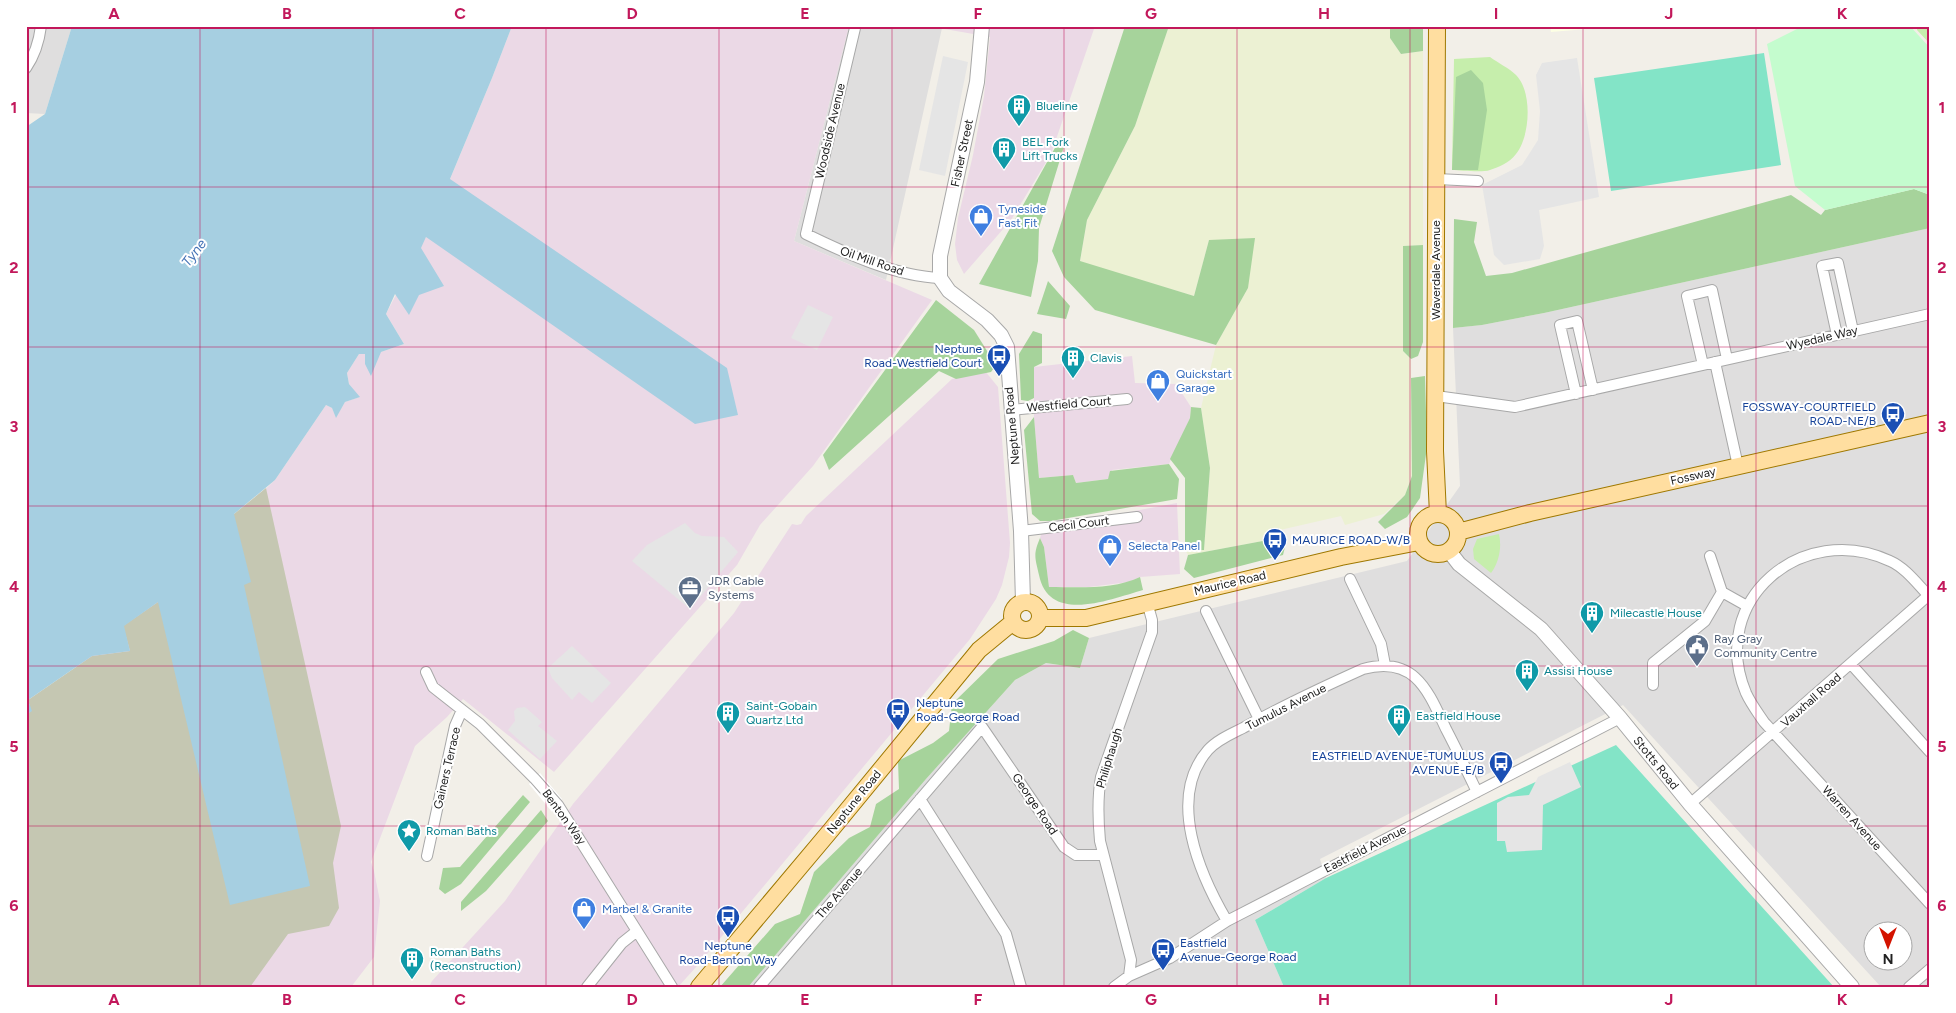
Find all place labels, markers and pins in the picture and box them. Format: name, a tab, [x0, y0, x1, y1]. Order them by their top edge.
building icon: Blueline	[1006, 93, 1032, 127]
place label: Blueline	[1036, 99, 1078, 113]
place label: BEL Fork Lift Trucks	[1022, 135, 1078, 163]
building icon: BEL Fork Lift Trucks	[991, 136, 1017, 170]
place label: Tyneside Fast Fit	[998, 202, 1046, 230]
shop icon: Tyneside Fast Fit	[968, 203, 994, 237]
place label: Neptune Road-Westfield Court	[864, 342, 982, 370]
bus stop icon: Neptune Road-Westfield Court	[986, 343, 1012, 377]
building icon: Clavis	[1060, 345, 1086, 379]
place label: Clavis	[1090, 351, 1122, 365]
place label: Quickstart Garage	[1176, 367, 1232, 395]
shop icon: Quickstart Garage	[1145, 368, 1171, 402]
place label: FOSSWAY-COURTFIELD ROAD-NE/B	[1742, 400, 1876, 428]
bus stop icon: FOSSWAY-COURTFIELD ROAD-NE/B	[1880, 401, 1906, 435]
bus stop icon: MAURICE ROAD-W/B	[1262, 527, 1288, 561]
shop icon: Selecta Panel	[1097, 533, 1123, 567]
place label: MAURICE ROAD-W/B	[1292, 533, 1410, 547]
place label: Selecta Panel	[1128, 539, 1200, 553]
place label: JDR Cable Systems	[708, 574, 764, 602]
office icon: JDR Cable Systems	[677, 575, 703, 609]
building icon: Milecastle House	[1579, 600, 1605, 634]
place label: Milecastle House	[1610, 606, 1702, 620]
place label: Ray Gray Community Centre	[1714, 632, 1818, 660]
public building icon: Ray Gray Community Centre	[1684, 633, 1710, 667]
building icon: Assisi House	[1514, 658, 1540, 692]
place label: Assisi House	[1544, 664, 1613, 678]
place label: Neptune Road-George Road	[916, 696, 1020, 724]
bus stop icon: Neptune Road-George Road	[885, 697, 911, 731]
place label: Saint-Gobain Quartz Ltd	[746, 699, 818, 727]
building icon: Saint-Gobain Quartz Ltd	[715, 700, 741, 734]
building icon: Eastfield House	[1386, 703, 1412, 737]
place label: Eastfield House	[1416, 709, 1501, 723]
place label: EASTFIELD AVENUE-TUMULUS AVENUE-E/B	[1312, 749, 1484, 777]
bus stop icon: EASTFIELD AVENUE-TUMULUS AVENUE-E/B	[1488, 750, 1514, 784]
place icon: Roman Baths	[396, 818, 422, 852]
place label: Roman Baths	[426, 824, 497, 838]
shop icon: Marbel & Granite	[571, 896, 597, 930]
place label: Marbel & Granite	[602, 902, 692, 916]
bus stop icon: Neptune Road-Benton Way	[715, 904, 741, 938]
place label: Eastfield Avenue-George Road	[1180, 936, 1296, 964]
bus stop icon: Eastfield Avenue-George Road	[1150, 937, 1176, 971]
place label: Neptune Road-Benton Way	[679, 939, 778, 967]
place label: Roman Baths (Reconstruction)	[430, 945, 521, 973]
building icon: Roman Baths (Reconstruction)	[399, 946, 425, 980]

